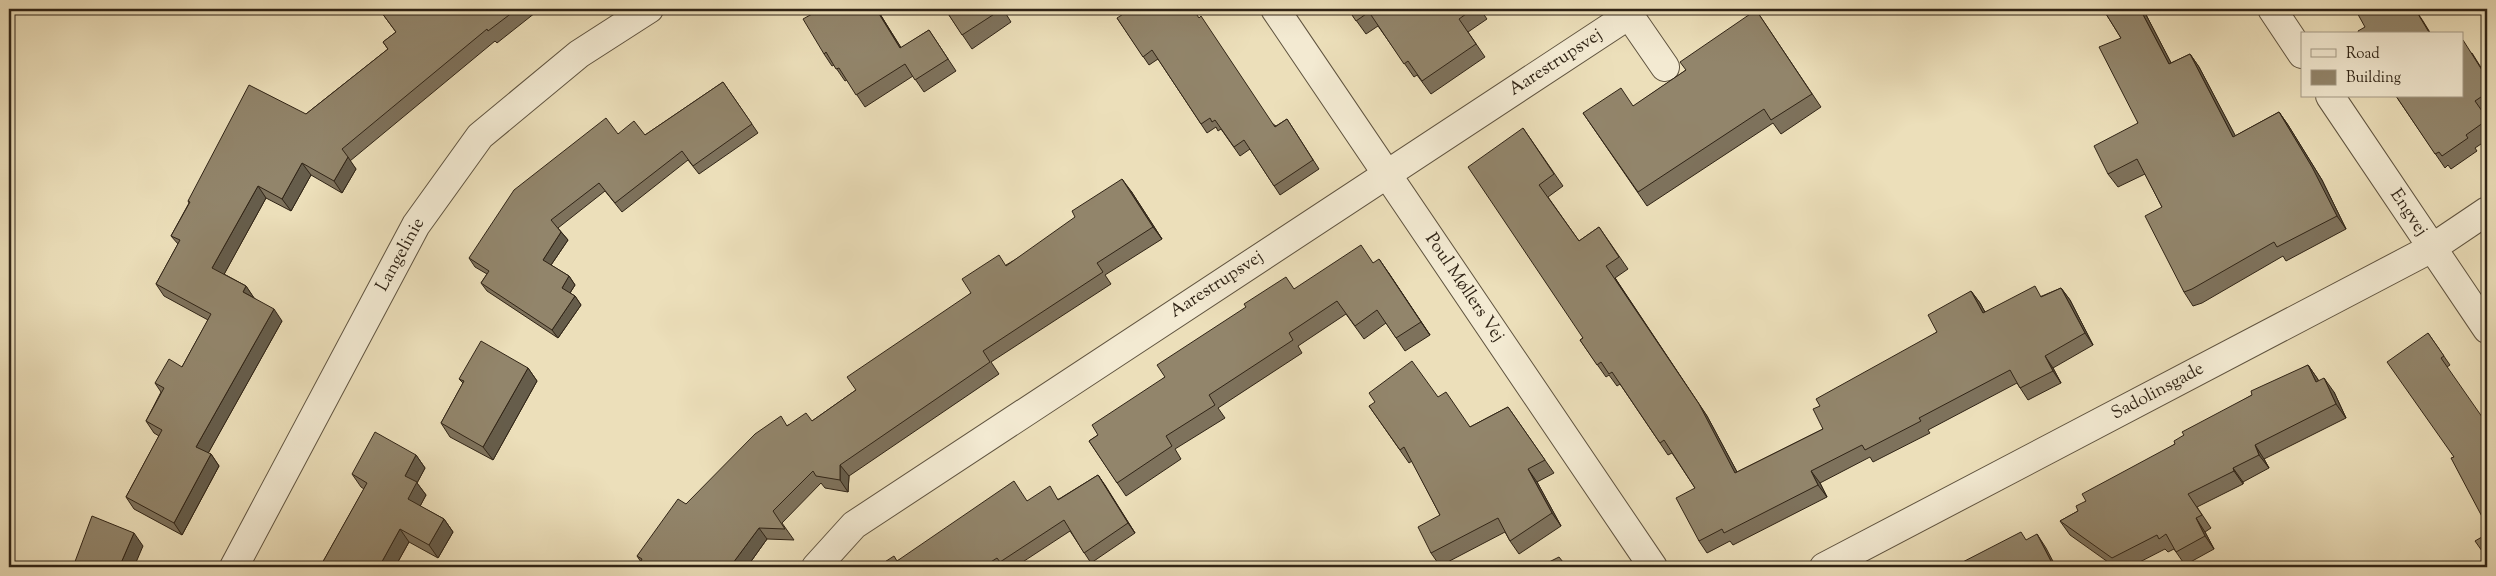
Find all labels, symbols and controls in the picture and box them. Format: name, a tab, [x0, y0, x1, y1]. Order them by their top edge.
street label: Aarestrupsvej	[1504, 23, 1608, 103]
legend	[2301, 32, 2464, 98]
text: Road	[2346, 44, 2380, 65]
text: Building	[2346, 68, 2401, 89]
street label: Engvej	[2383, 184, 2433, 242]
street label: Langelinie	[370, 213, 432, 297]
street label: Poul Møllers Vej	[1418, 228, 1510, 348]
street label: Aarestrupsvej	[1165, 245, 1269, 325]
street label: Sadolinsgade	[2107, 357, 2209, 427]

